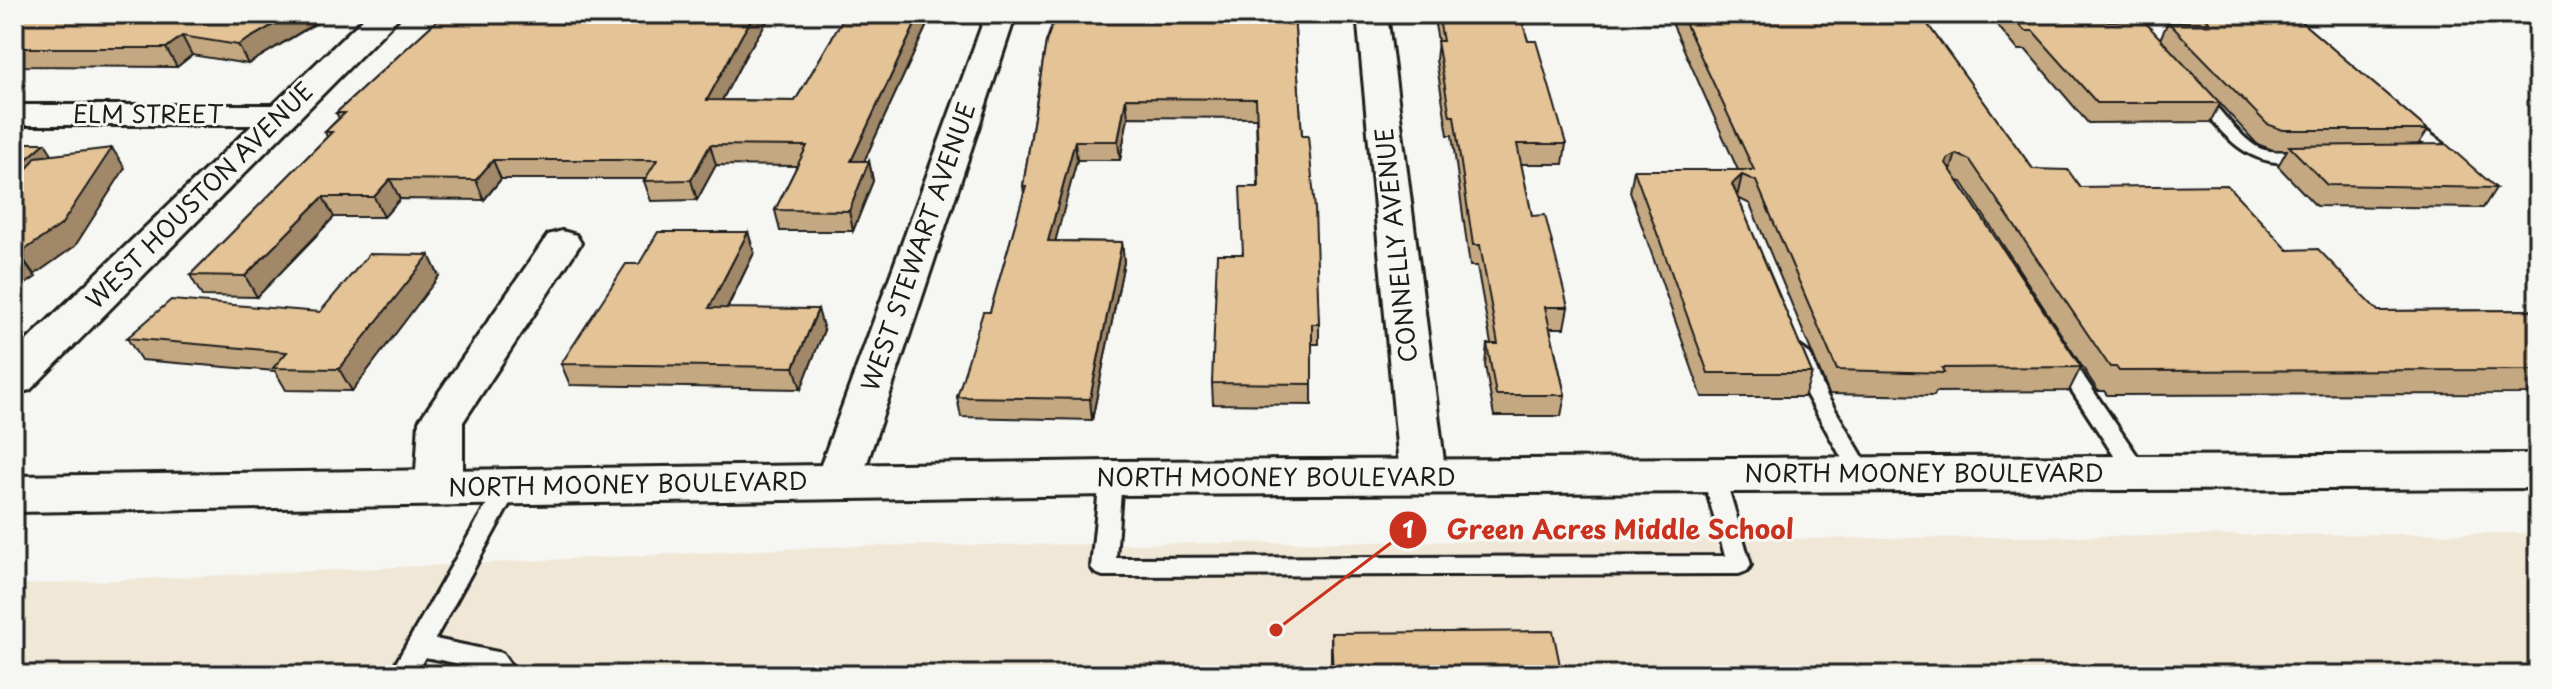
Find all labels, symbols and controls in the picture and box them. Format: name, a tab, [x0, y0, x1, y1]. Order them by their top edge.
street label: WEST HOUSTON AVENUE	[77, 73, 320, 316]
street label: ELM STREET	[73, 95, 224, 131]
street label: WEST STEWART AVENUE	[851, 97, 983, 396]
street label: CONNELLY AVENUE	[1365, 126, 1425, 364]
street label: NORTH MOONEY BOULEVARD	[1744, 454, 2104, 490]
street label: NORTH MOONEY BOULEVARD	[1096, 458, 1456, 494]
street label: NORTH MOONEY BOULEVARD	[448, 462, 808, 504]
callout: Green Acres Middle School	[1388, 505, 1812, 555]
text: Green Acres Middle School	[1446, 509, 1794, 548]
text: 1	[1402, 510, 1414, 546]

